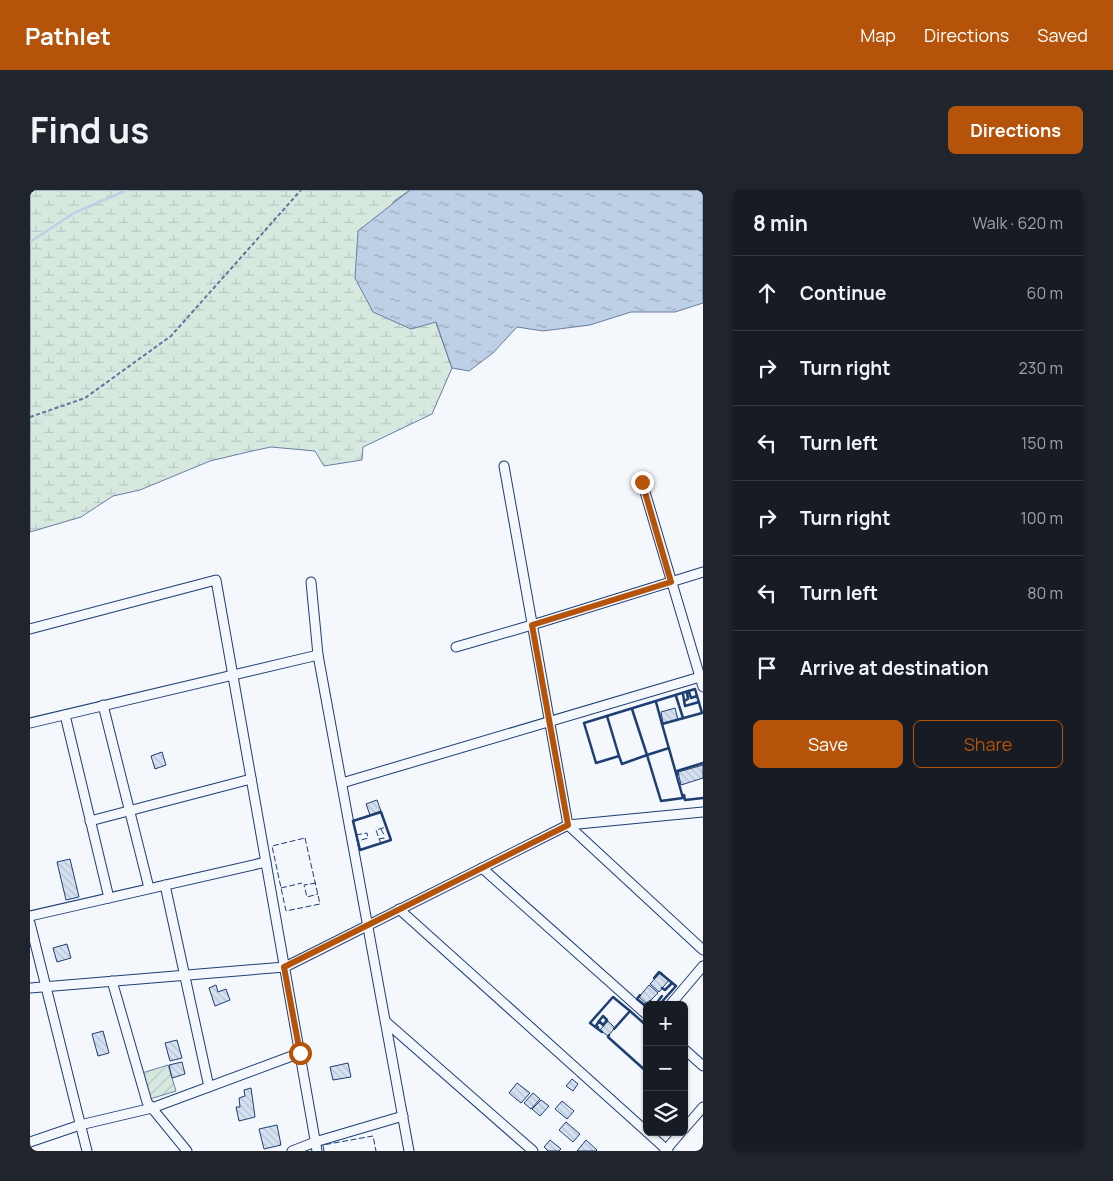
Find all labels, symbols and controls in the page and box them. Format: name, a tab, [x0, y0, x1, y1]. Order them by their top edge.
text: Pathlet	[25, 19, 111, 52]
text: Map	[860, 23, 896, 47]
text: Directions	[924, 23, 1009, 47]
text: Saved	[1037, 23, 1088, 47]
text: Find us	[30, 106, 149, 154]
button: Directions	[948, 106, 1083, 154]
text: 8 min	[753, 209, 808, 237]
text: Walk · 620 m	[973, 212, 1063, 234]
icon: ahead	[753, 279, 781, 307]
text: Continue	[800, 280, 886, 306]
text: 60 m	[1027, 282, 1063, 304]
icon: right	[753, 354, 781, 382]
text: Turn right	[800, 355, 890, 381]
text: 230 m	[1019, 357, 1063, 379]
icon: left	[753, 429, 781, 457]
text: Turn left	[800, 430, 878, 456]
text: 150 m	[1021, 432, 1063, 454]
route end	[631, 471, 654, 494]
icon: right	[753, 504, 781, 532]
text: Turn right	[800, 505, 890, 531]
text: 100 m	[1020, 507, 1063, 529]
icon: left	[753, 579, 781, 607]
text: Turn left	[800, 580, 878, 606]
text: 80 m	[1027, 582, 1063, 604]
icon: arrive	[753, 654, 781, 682]
text: Arrive at destination	[800, 655, 989, 681]
button: Save	[753, 720, 903, 768]
button: Share	[913, 720, 1063, 768]
map controls	[643, 1001, 688, 1136]
button: +	[643, 1001, 688, 1046]
route start	[289, 1042, 312, 1065]
button: −	[643, 1046, 688, 1091]
button: layers	[643, 1091, 688, 1136]

